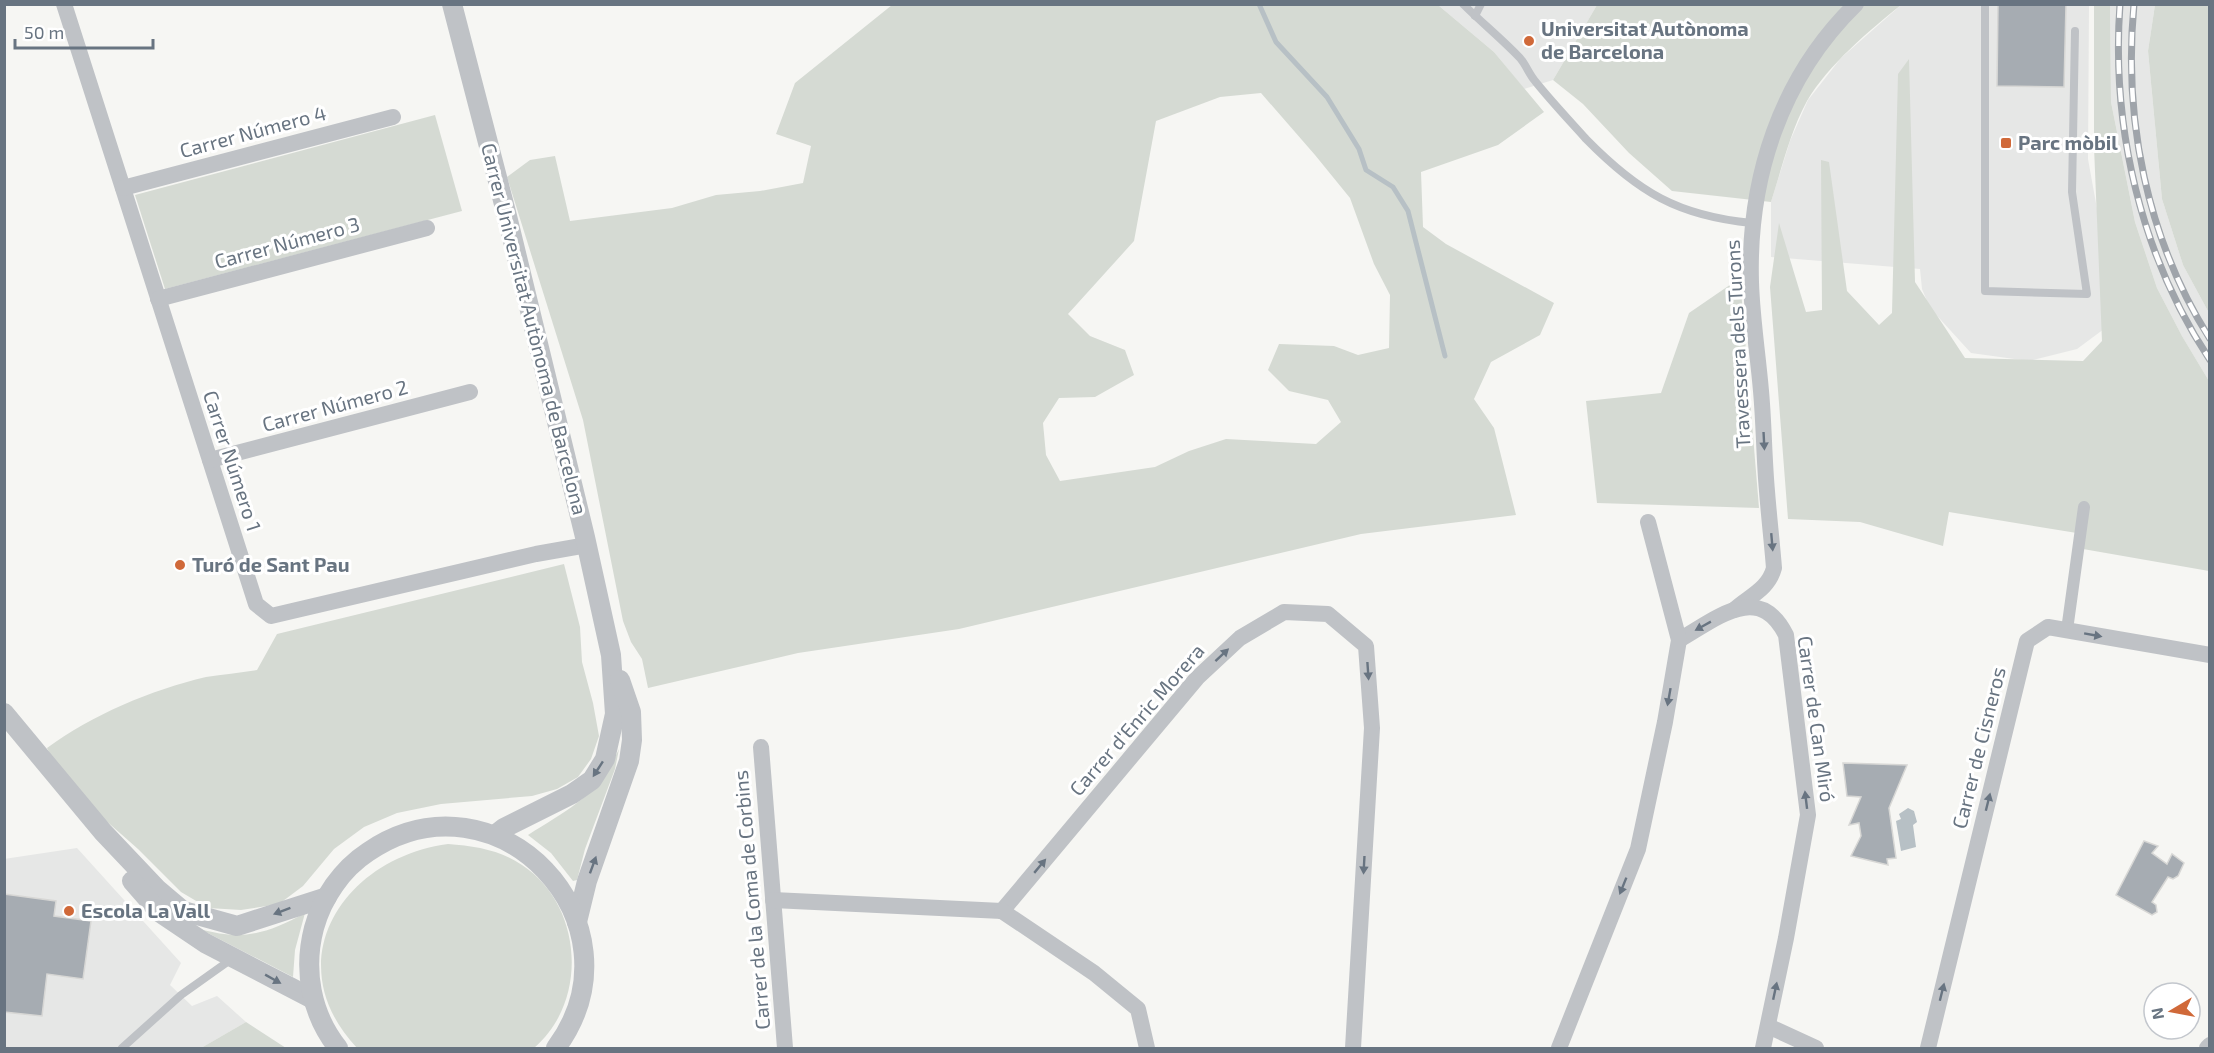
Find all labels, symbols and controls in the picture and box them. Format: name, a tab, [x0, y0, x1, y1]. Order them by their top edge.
scale bar	[15, 12, 153, 50]
place label: Universitat Autònoma de Barcelona	[1541, 16, 1749, 63]
text: 50 m	[24, 21, 64, 43]
marker: Universitat Autònoma de Barcelona	[1522, 34, 1536, 48]
street label: Carrer Número 4	[177, 100, 329, 162]
place label: Parc mòbil	[2018, 130, 2118, 154]
marker: Parc mòbil	[1999, 136, 2013, 150]
street label: Carrer Universitat Autònoma de Barcelona	[477, 140, 593, 517]
street label: Carrer Número 3	[211, 211, 362, 273]
street label: Travessera dels Turons	[1720, 239, 1754, 449]
street label: Carrer Número 2	[259, 374, 410, 436]
street label: Carrer Número 1	[199, 387, 267, 534]
one-way arrow	[1759, 432, 1769, 451]
one-way arrow	[1767, 532, 1777, 551]
place label: Turó de Sant Pau	[192, 552, 350, 576]
marker: Turó de Sant Pau	[173, 558, 187, 572]
one-way arrow	[1695, 621, 1712, 631]
one-way arrow	[2084, 630, 2103, 639]
street label: Carrer de Can Miró	[1793, 634, 1841, 804]
street label: Carrer d'Enric Morera	[1064, 639, 1209, 800]
one-way arrow	[1214, 648, 1229, 662]
one-way arrow	[1363, 661, 1373, 680]
street label: Carrer de Cisneros	[1946, 664, 2010, 831]
one-way arrow	[1665, 688, 1674, 707]
one-way arrow	[593, 761, 604, 777]
street label: Carrer de la Coma de Corbins	[728, 769, 774, 1031]
one-way arrow	[1802, 790, 1811, 809]
one-way arrow	[1983, 793, 1993, 811]
one-way arrow	[588, 856, 598, 874]
one-way arrow	[1359, 856, 1369, 875]
one-way arrow	[1033, 858, 1046, 874]
one-way arrow	[1618, 878, 1628, 896]
place label: Escola La Vall	[81, 898, 210, 922]
marker: Escola La Vall	[62, 904, 76, 918]
one-way arrow	[273, 907, 291, 917]
one-way arrow	[265, 974, 282, 984]
north arrow	[2142, 981, 2202, 1041]
one-way arrow	[1771, 982, 1780, 1001]
one-way arrow	[1938, 982, 1947, 1001]
text: N	[2146, 1006, 2167, 1021]

